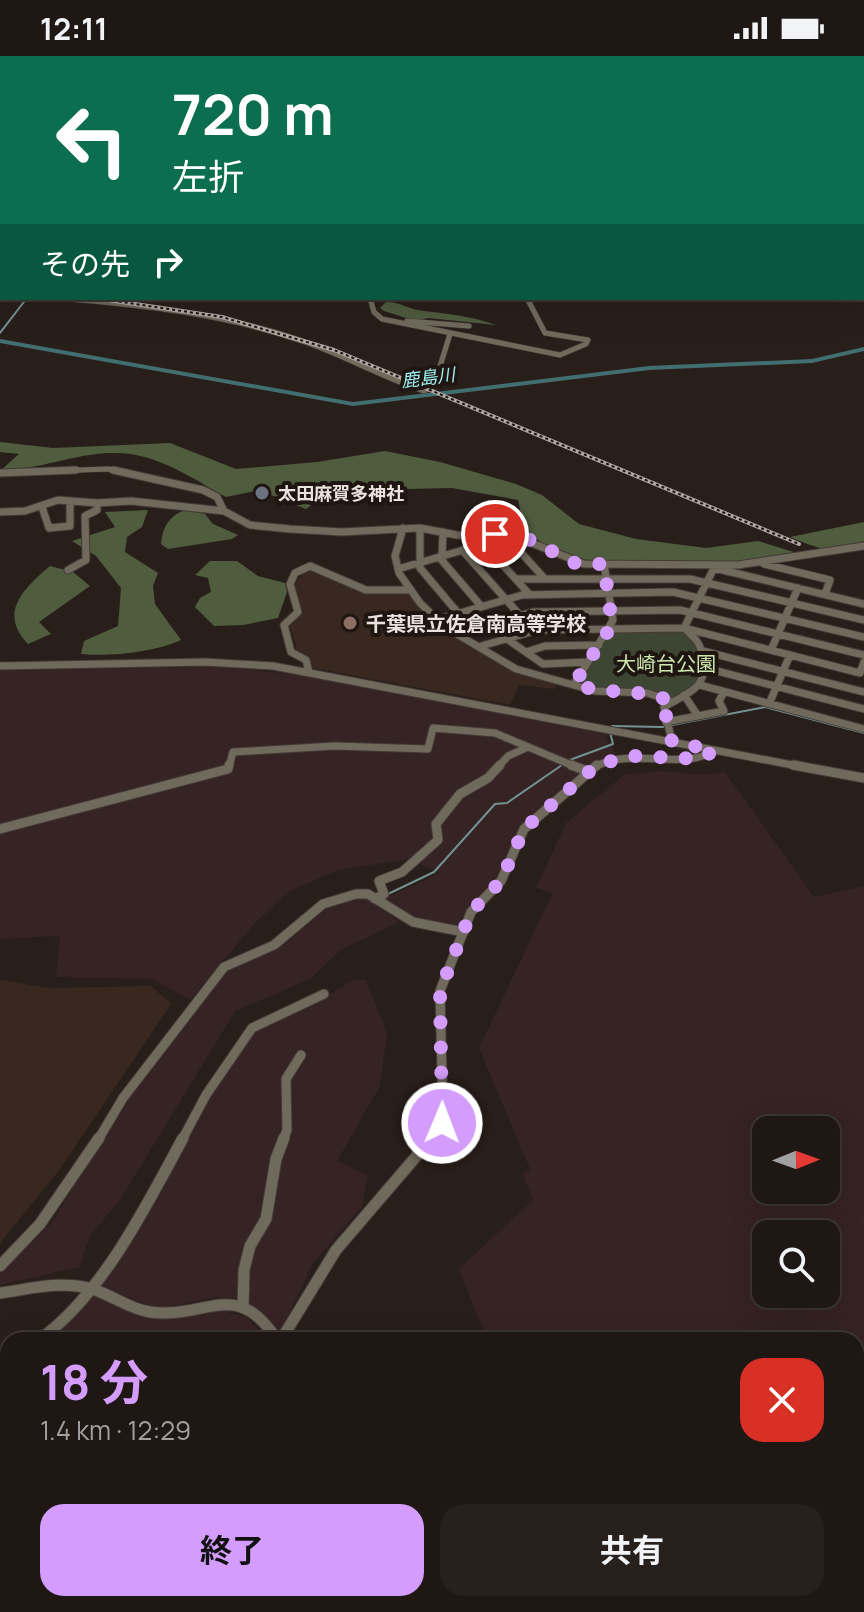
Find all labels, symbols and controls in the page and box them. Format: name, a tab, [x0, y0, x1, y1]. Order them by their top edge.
text: 12:11	[40, 8, 108, 49]
text: 720 m	[172, 75, 334, 152]
icon: left	[40, 88, 144, 192]
text: 左折	[172, 152, 244, 201]
icon: right	[146, 240, 190, 284]
text: その先	[40, 243, 130, 284]
water label: 鹿島川	[400, 362, 458, 392]
place label: 太田麻賀多神社	[278, 481, 404, 505]
marker: 太田麻賀多神社	[253, 484, 271, 502]
pin	[461, 500, 529, 568]
icon: arrive	[473, 512, 517, 556]
place label: 千葉県立佐倉南高等学校	[366, 610, 586, 637]
marker: 千葉県立佐倉南高等学校	[341, 614, 359, 632]
park label: 大崎台公園	[616, 650, 716, 677]
position arrow	[400, 1081, 484, 1165]
north arrow	[752, 1116, 840, 1204]
map controls	[752, 1116, 840, 1308]
button: search	[752, 1220, 840, 1308]
text: 18 分	[40, 1349, 148, 1414]
button: close	[740, 1358, 824, 1442]
text: 1.4 km · 12:29	[40, 1412, 191, 1448]
button: 終了	[40, 1504, 424, 1596]
button: 共有	[440, 1504, 824, 1596]

